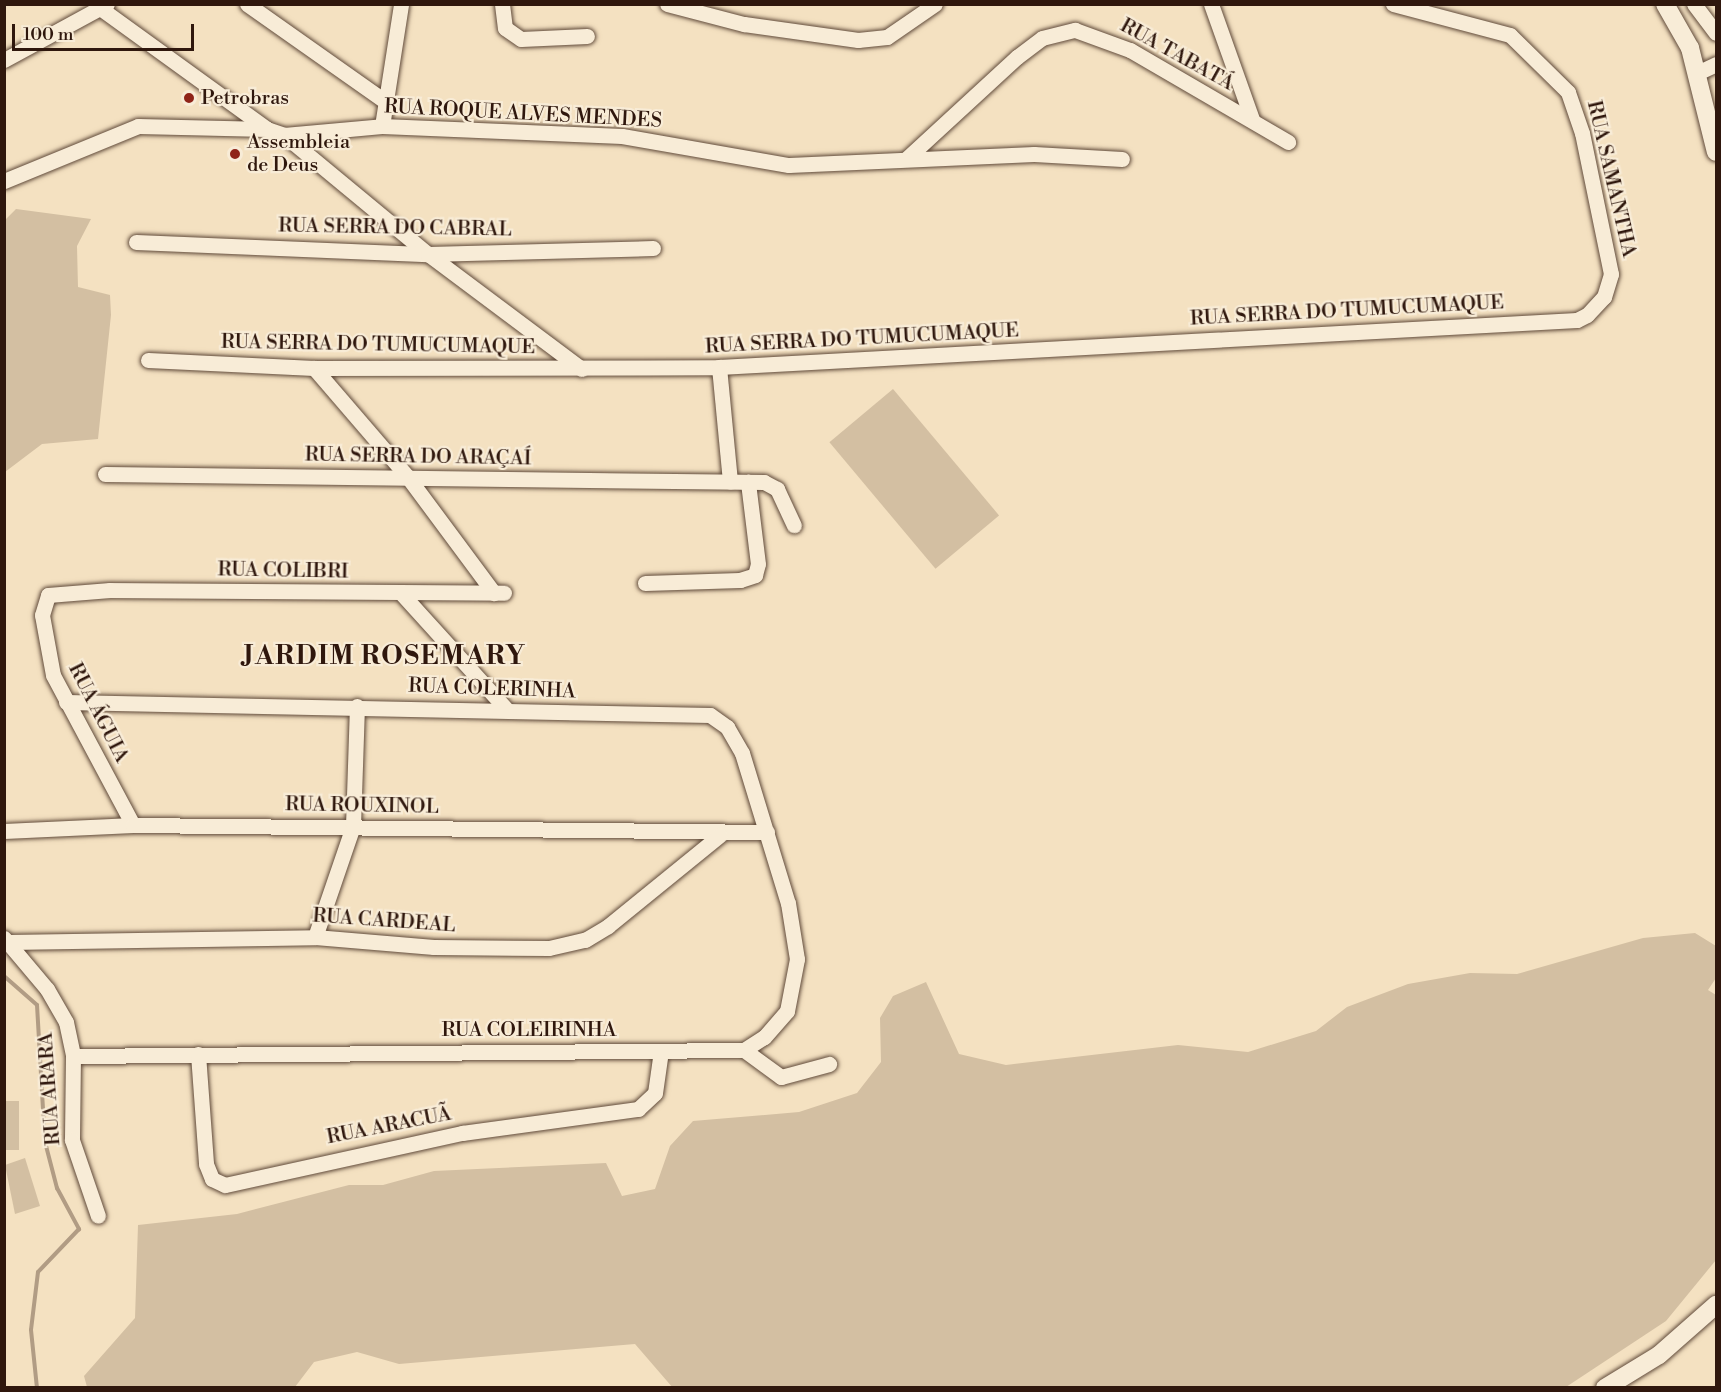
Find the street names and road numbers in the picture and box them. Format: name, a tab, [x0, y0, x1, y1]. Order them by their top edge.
street label: RUA TABATÁ	[1116, 14, 1238, 96]
street label: RUA ROQUE ALVES MENDES	[383, 95, 663, 133]
street label: RUA SAMANTHA	[1581, 98, 1641, 260]
street label: RUA SERRA DO CABRAL	[278, 214, 512, 242]
street label: RUA SERRA DO TUMUCUMAQUE	[1189, 291, 1505, 331]
street label: RUA SERRA DO TUMUCUMAQUE	[704, 319, 1020, 359]
street label: RUA SERRA DO TUMUCUMAQUE	[221, 330, 535, 360]
street label: RUA SERRA DO ARAÇAÍ	[305, 443, 531, 471]
street label: RUA COLIBRI	[217, 558, 349, 584]
street label: RUA ÁGUIA	[63, 659, 133, 767]
street label: RUA COLERINHA	[408, 674, 576, 704]
street label: RUA ROUXINOL	[285, 793, 439, 819]
street label: RUA CARDEAL	[312, 904, 456, 938]
street label: RUA COLEIRINHA	[441, 1018, 617, 1042]
street label: RUA ARARA	[34, 1032, 66, 1146]
street label: RUA ARACUÃ	[325, 1102, 453, 1150]

